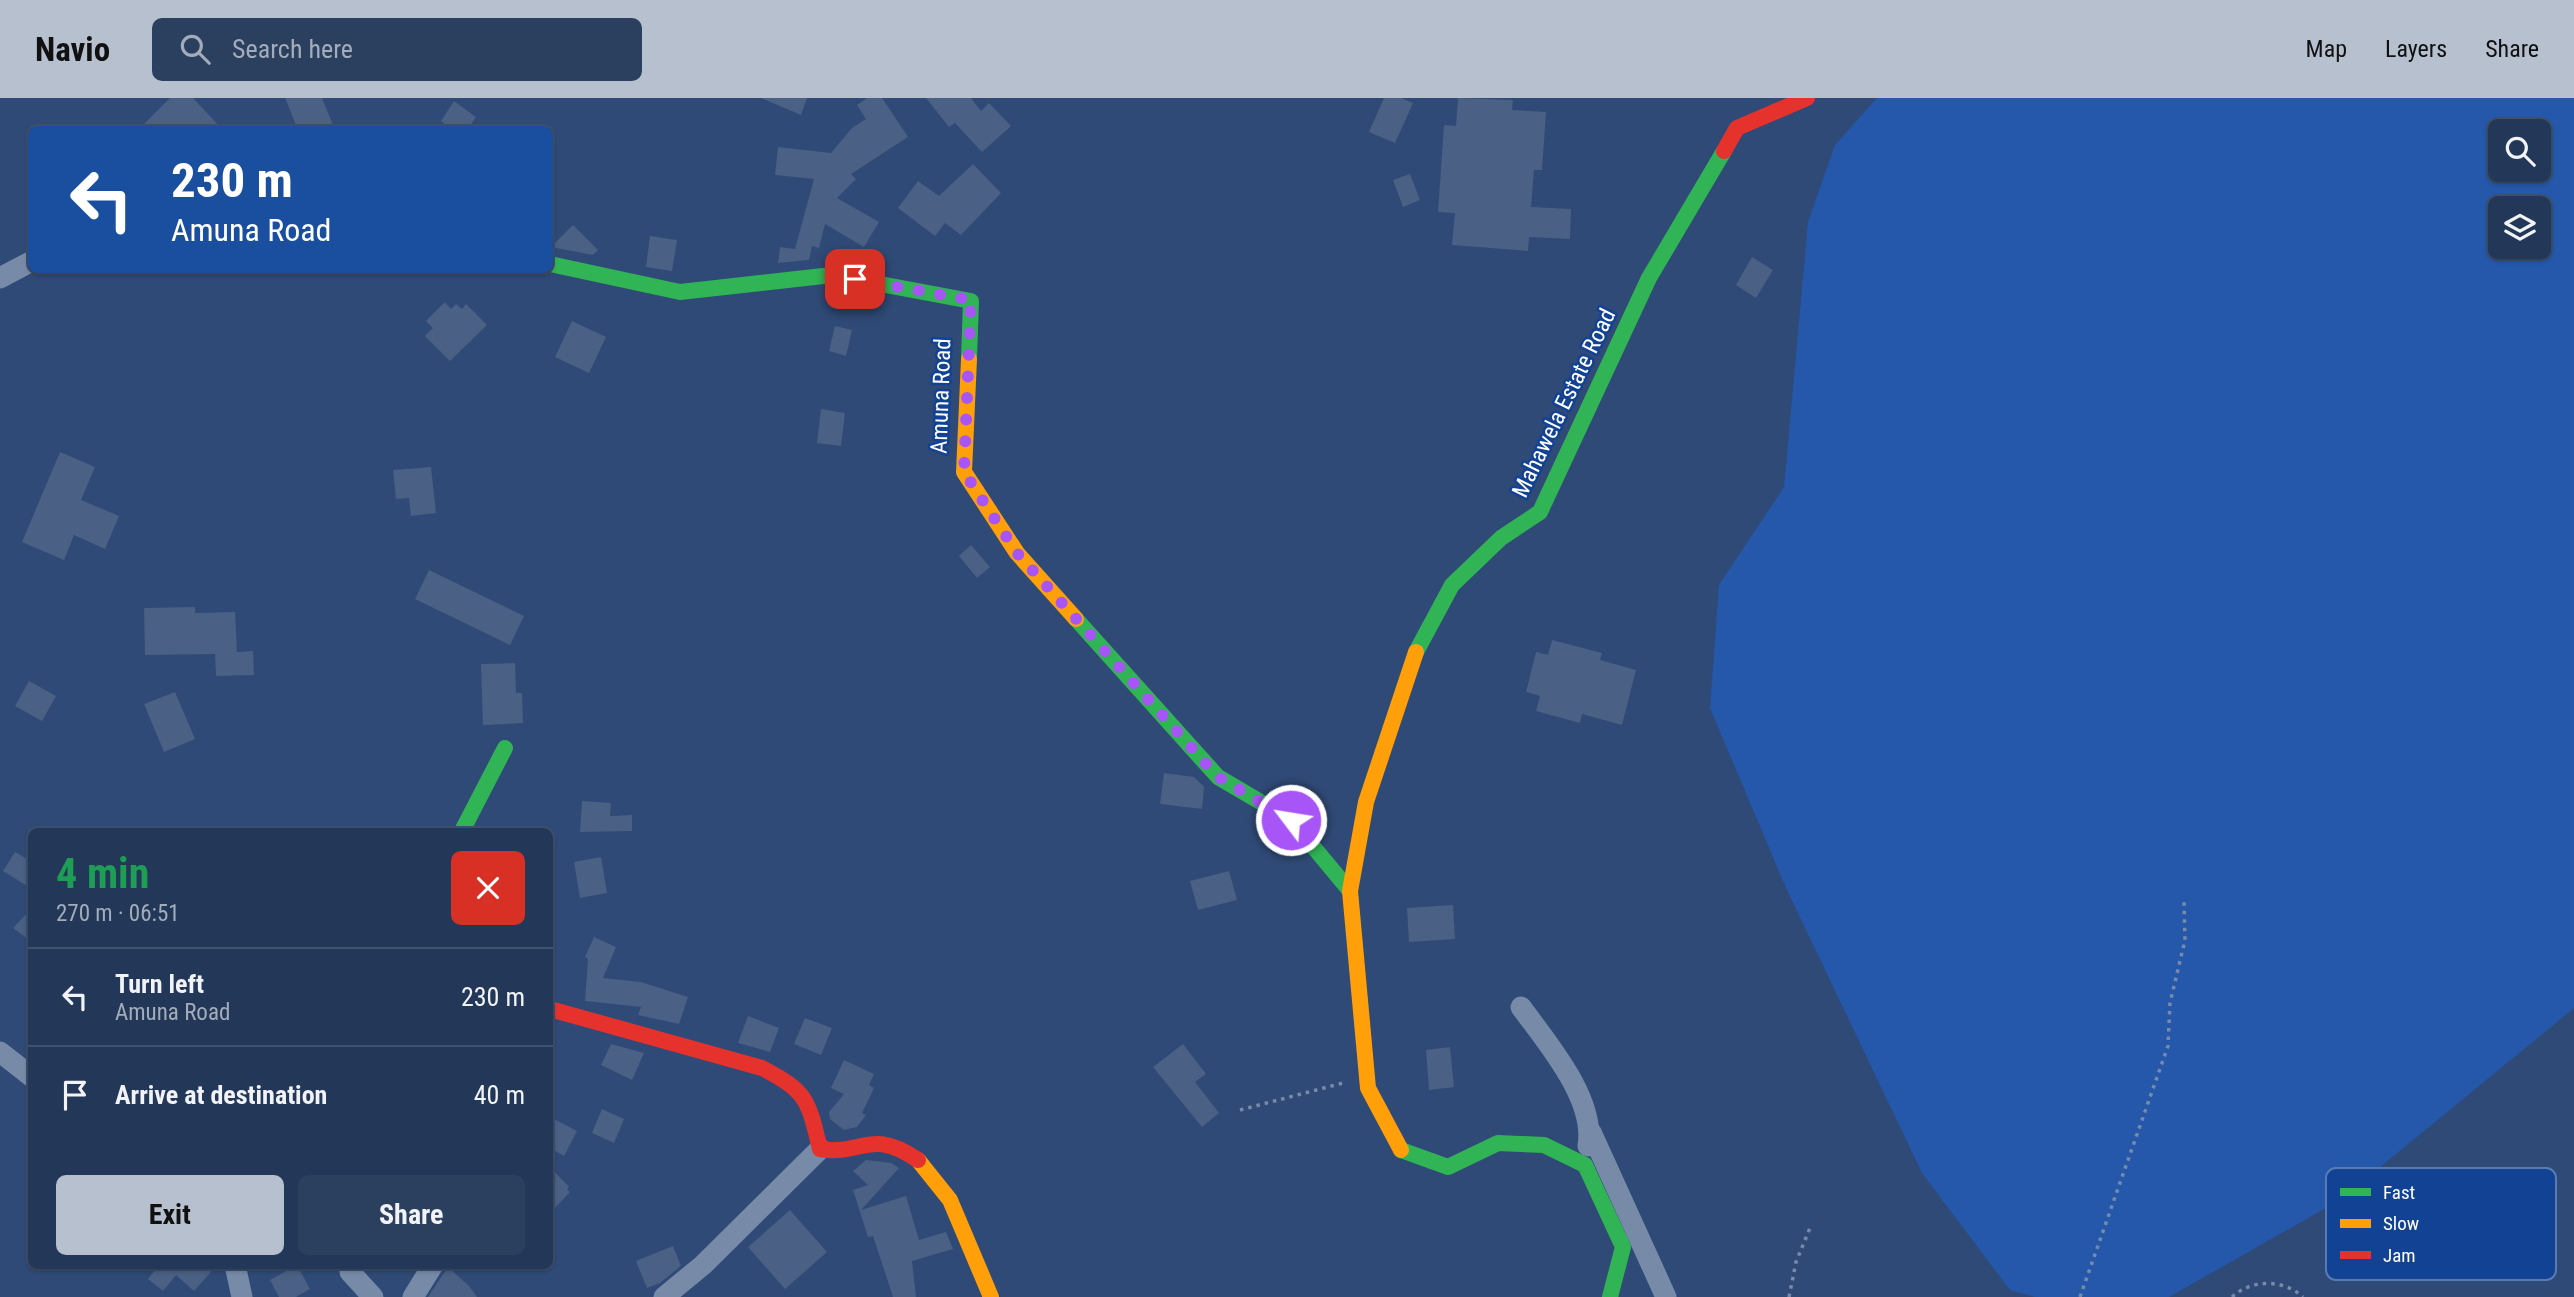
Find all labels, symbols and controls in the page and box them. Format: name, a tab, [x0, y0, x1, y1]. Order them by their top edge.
search box	[152, 18, 642, 81]
text: Navio	[35, 30, 110, 69]
icon: search	[176, 30, 214, 68]
text: Search here	[232, 34, 353, 64]
text: Map	[2306, 35, 2347, 63]
text: Layers	[2385, 35, 2447, 63]
text: Share	[2485, 35, 2539, 63]
map controls	[2488, 119, 2551, 259]
button: search	[2488, 119, 2551, 182]
text: 230 m	[171, 152, 293, 209]
icon: left	[56, 154, 147, 245]
button: layers	[2488, 196, 2551, 259]
text: Amuna Road	[171, 211, 331, 249]
pin	[825, 249, 885, 309]
icon: arrive	[836, 260, 874, 298]
street label: Mahawela Estate Road	[1507, 304, 1621, 502]
street label: Amuna Road	[925, 338, 957, 454]
position arrow	[1254, 783, 1328, 857]
text: 4 min	[56, 849, 149, 898]
button: close	[451, 851, 525, 925]
text: 270 m · 06:51	[56, 900, 180, 927]
text: Turn left	[115, 969, 204, 999]
icon: left	[56, 978, 94, 1016]
text: 230 m	[461, 982, 525, 1012]
text: Amuna Road	[115, 999, 230, 1026]
icon: arrive	[56, 1076, 94, 1114]
text: Arrive at destination	[115, 1080, 327, 1110]
text: 40 m	[474, 1080, 525, 1110]
legend	[2326, 1168, 2556, 1280]
button: Exit	[56, 1175, 284, 1255]
button: Share	[298, 1175, 525, 1255]
text: Fast	[2383, 1181, 2415, 1204]
text: Slow	[2383, 1212, 2419, 1235]
text: Jam	[2383, 1244, 2416, 1267]

